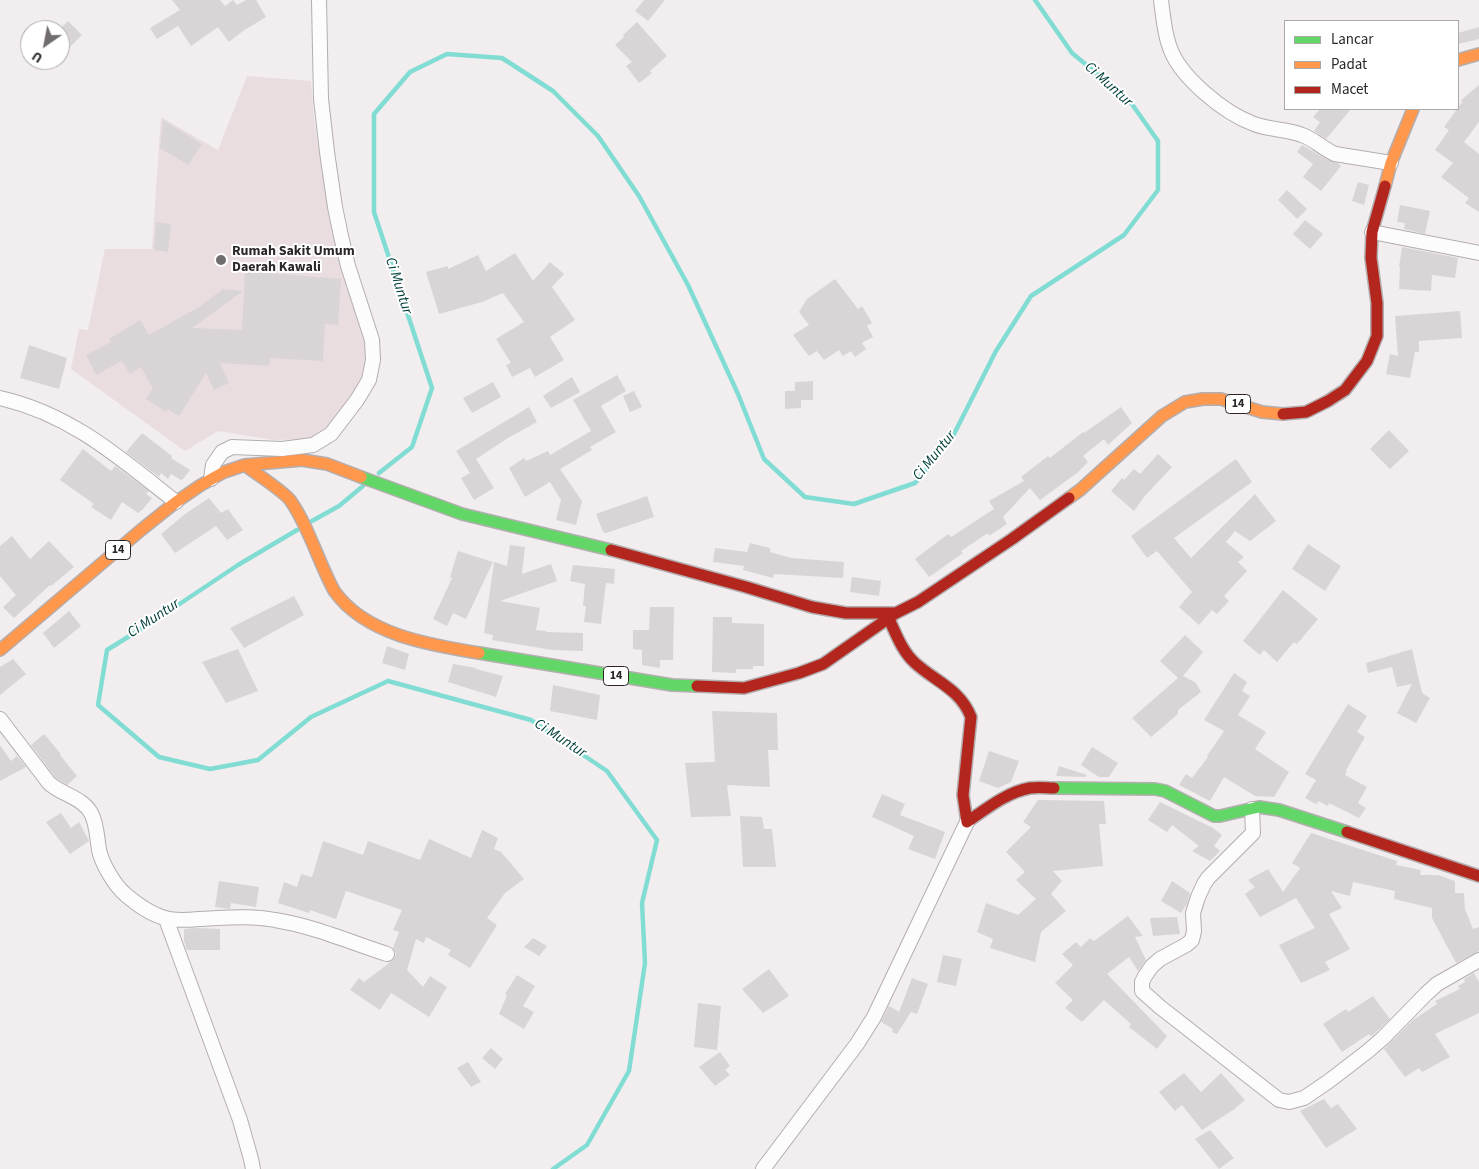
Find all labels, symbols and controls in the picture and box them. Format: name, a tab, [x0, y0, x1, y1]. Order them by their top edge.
north arrow	[20, 20, 70, 70]
legend	[1284, 20, 1459, 110]
text: Lancar	[1331, 29, 1374, 50]
text: U	[28, 46, 47, 68]
text: Padat	[1331, 54, 1367, 75]
water label: Ci Muntur	[1080, 59, 1136, 111]
text: Macet	[1331, 79, 1368, 100]
place label: Rumah Sakit Umum Daerah Kawali	[232, 244, 355, 276]
marker: Rumah Sakit Umum Daerah Kawali	[214, 253, 228, 267]
water label: Ci Muntur	[380, 255, 416, 317]
road number: 14	[1226, 394, 1250, 414]
water label: Ci Muntur	[910, 428, 960, 484]
road number: 14	[106, 540, 130, 560]
water label: Ci Muntur	[124, 595, 184, 643]
road number: 14	[604, 666, 628, 686]
water label: Ci Muntur	[530, 715, 590, 763]

